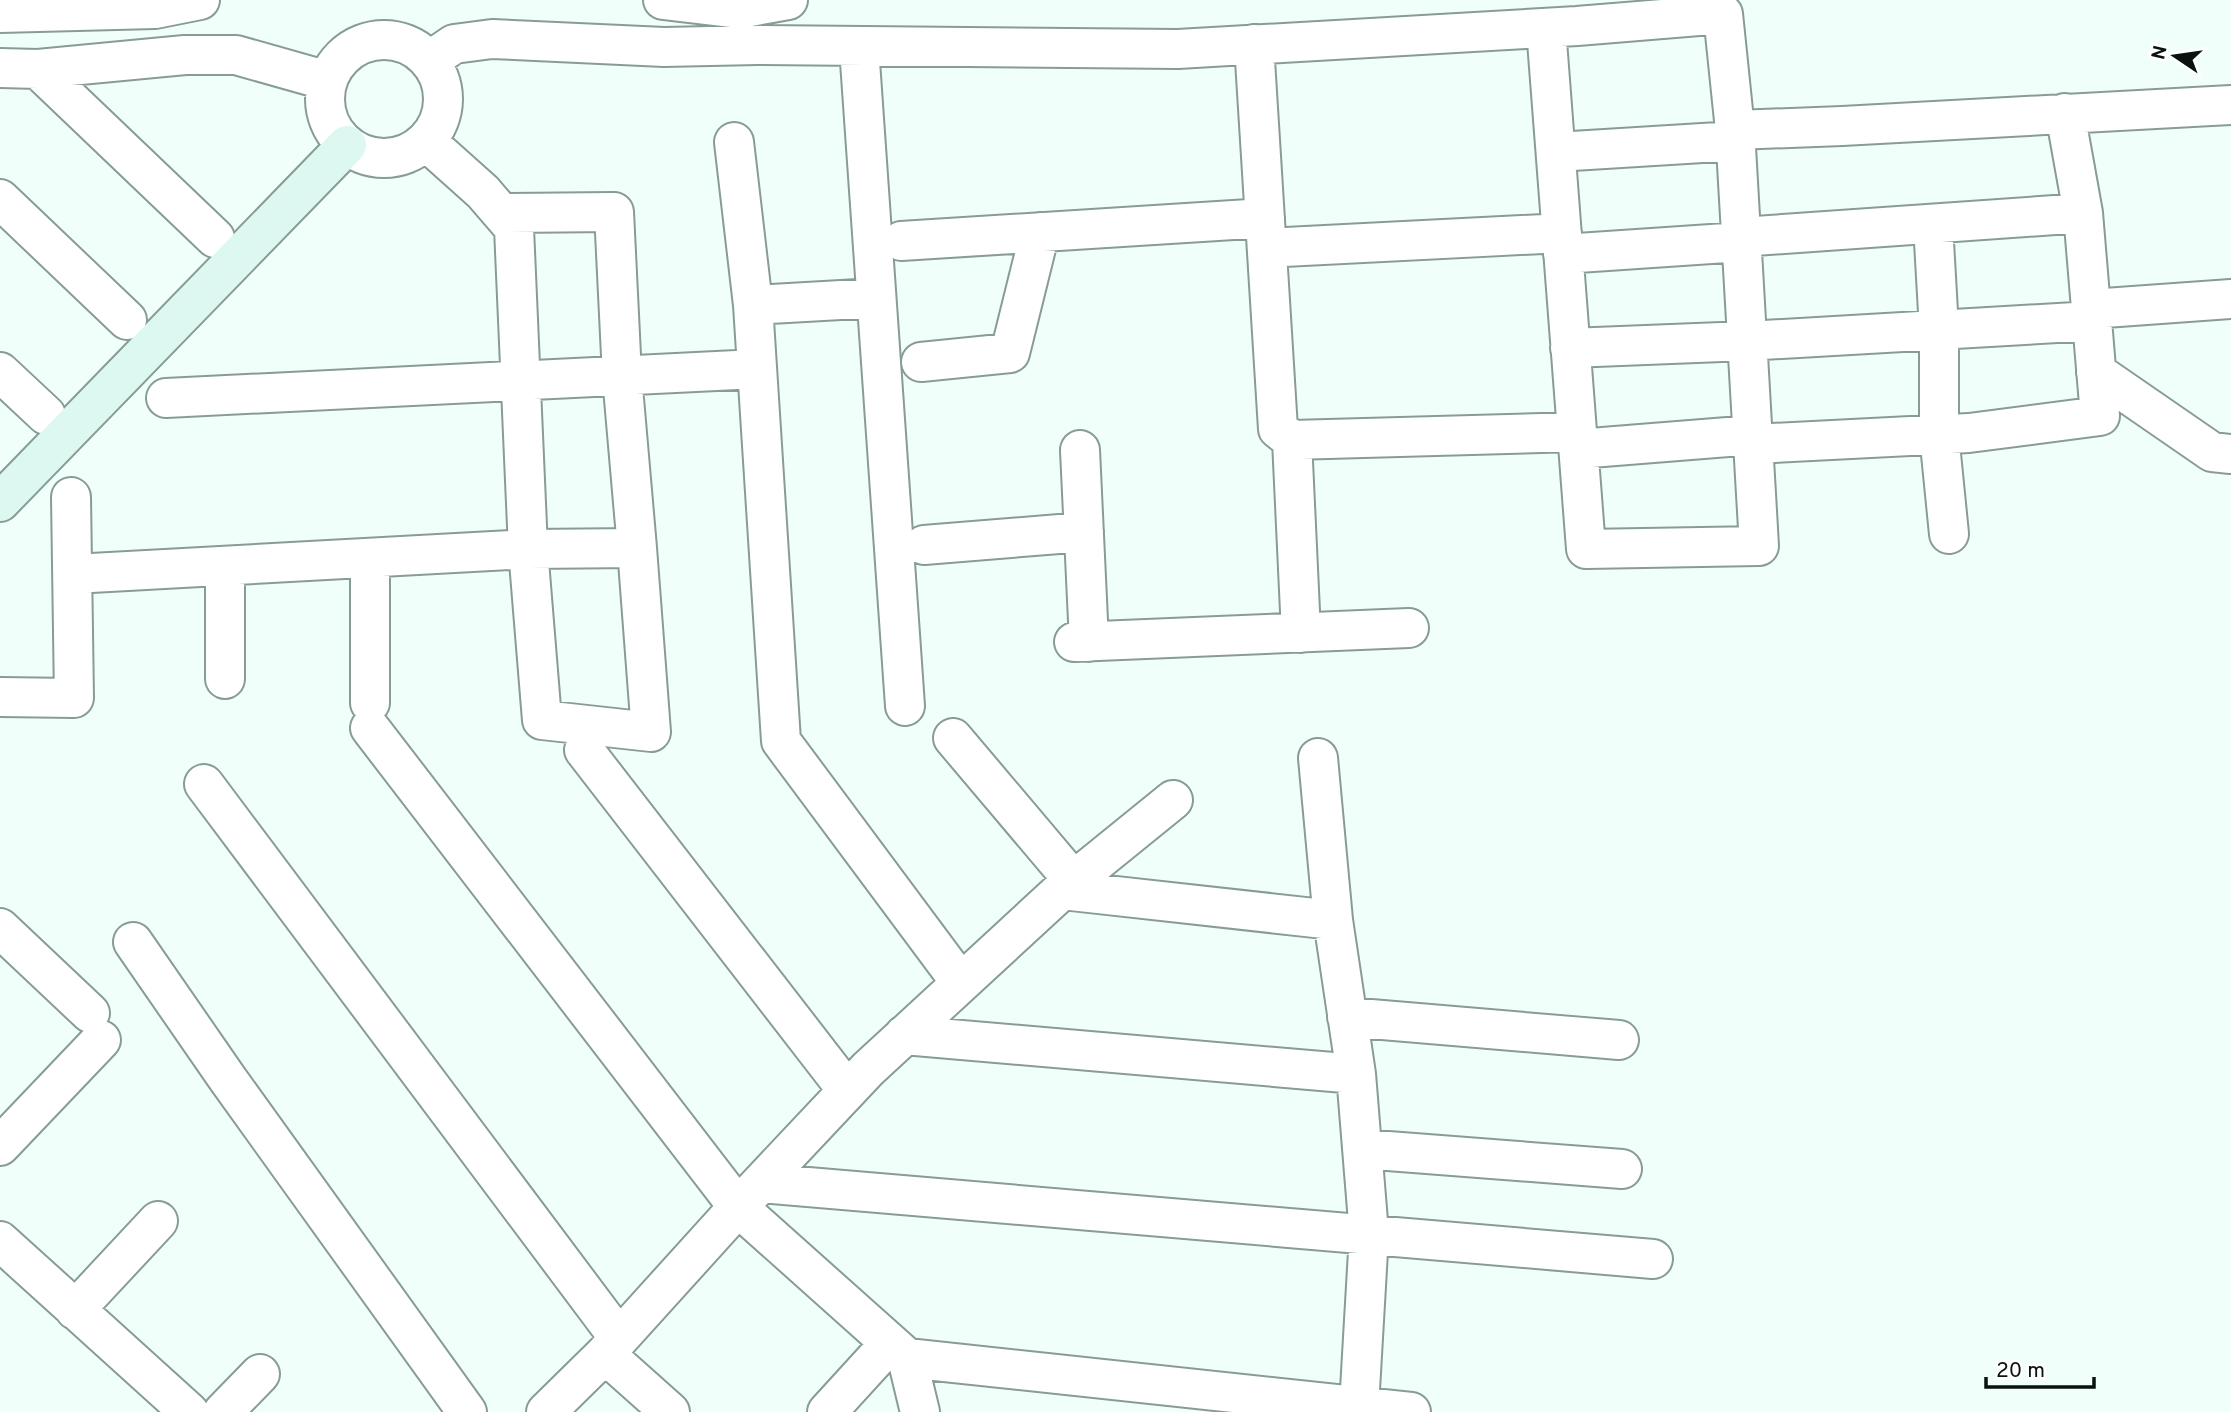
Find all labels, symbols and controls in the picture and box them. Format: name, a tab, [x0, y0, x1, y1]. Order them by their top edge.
north arrow	[2140, 21, 2210, 91]
text: N	[2147, 43, 2174, 62]
scale bar	[1986, 1346, 2094, 1390]
text: 20 m	[1996, 1358, 2045, 1385]

